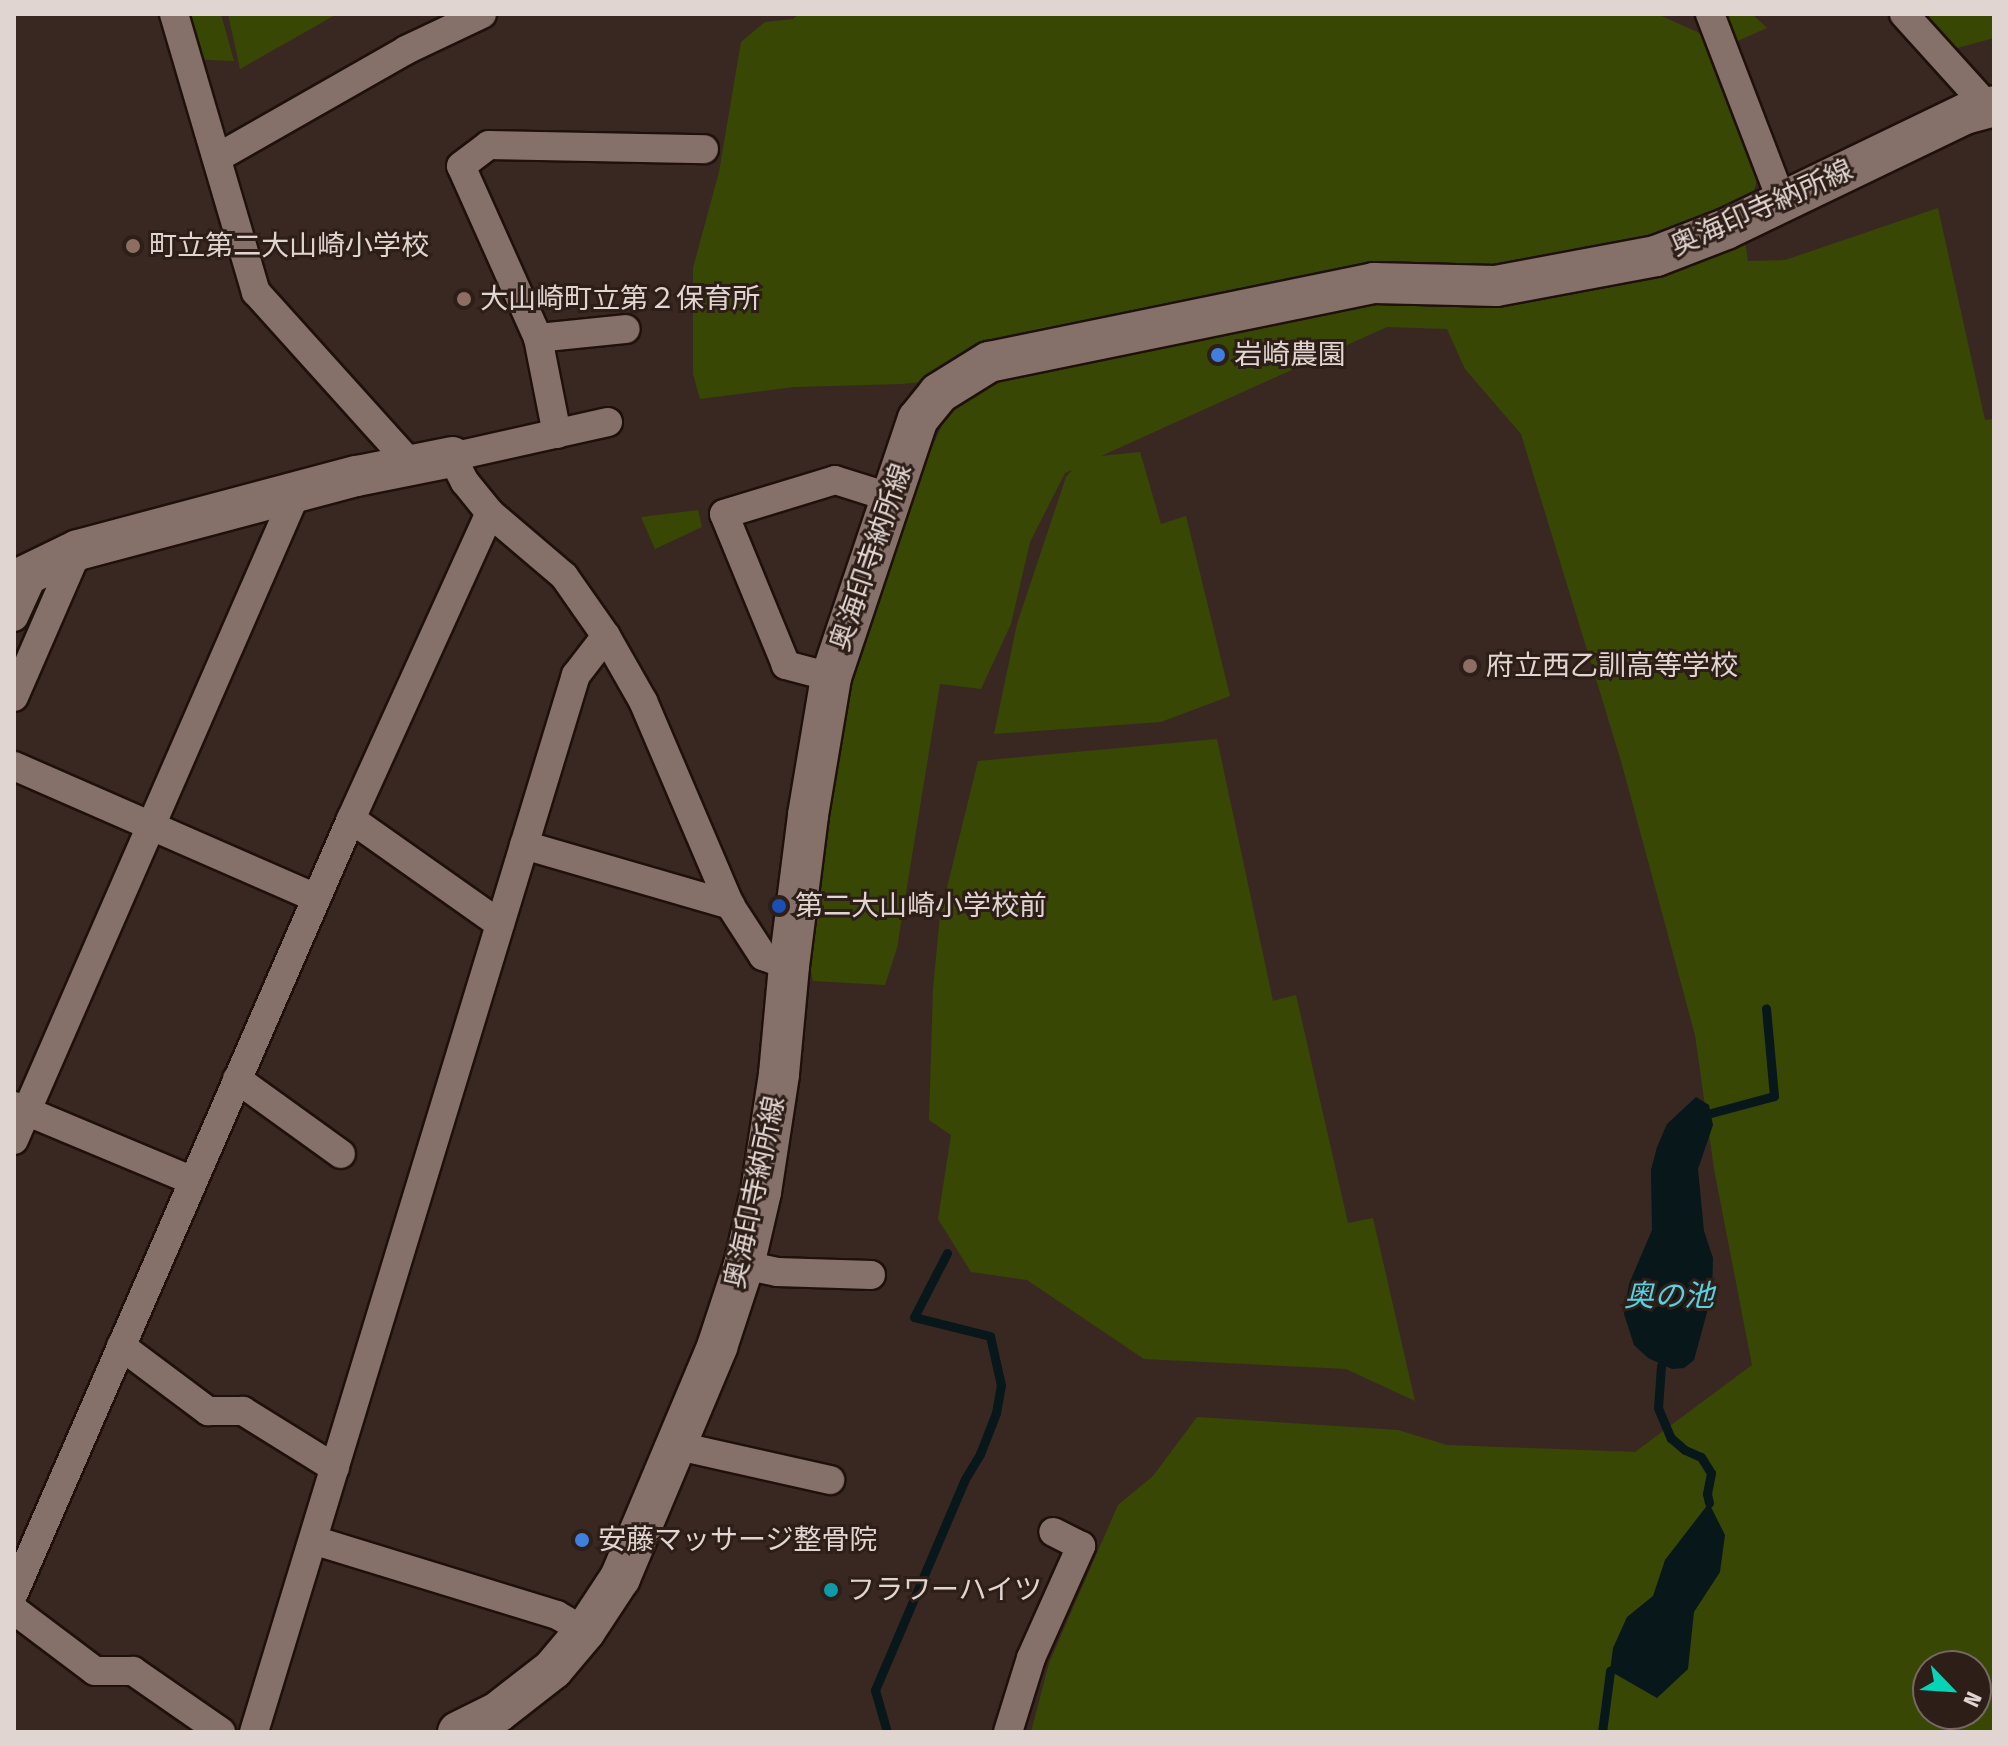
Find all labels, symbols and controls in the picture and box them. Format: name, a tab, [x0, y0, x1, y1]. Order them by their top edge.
street label: 奥海印寺納所線	[1666, 153, 1858, 263]
place label: 町立第二大山崎小学校	[149, 229, 429, 263]
marker: 町立第二大山崎小学校	[124, 237, 142, 255]
place label: 大山崎町立第２保育所	[480, 282, 760, 316]
marker: 大山崎町立第２保育所	[455, 290, 473, 308]
place label: 岩崎農園	[1234, 338, 1346, 372]
marker: 岩崎農園	[1209, 346, 1227, 364]
street label: 奥海印寺納所線	[823, 459, 919, 655]
place label: 府立西乙訓高等学校	[1486, 649, 1738, 683]
marker: 府立西乙訓高等学校	[1461, 657, 1479, 675]
place label: 第二大山崎小学校前	[795, 889, 1047, 923]
marker: 第二大山崎小学校前	[770, 897, 788, 915]
street label: 奥海印寺納所線	[718, 1093, 792, 1291]
water label: 奥の池	[1624, 1278, 1714, 1314]
place label: 安藤マッサージ整骨院	[598, 1523, 878, 1557]
marker: 安藤マッサージ整骨院	[573, 1531, 591, 1549]
place label: フラワーハイツ	[847, 1573, 1043, 1607]
marker: フラワーハイツ	[822, 1581, 840, 1599]
north arrow	[1912, 1650, 1992, 1730]
text: N	[1957, 1688, 1987, 1711]

